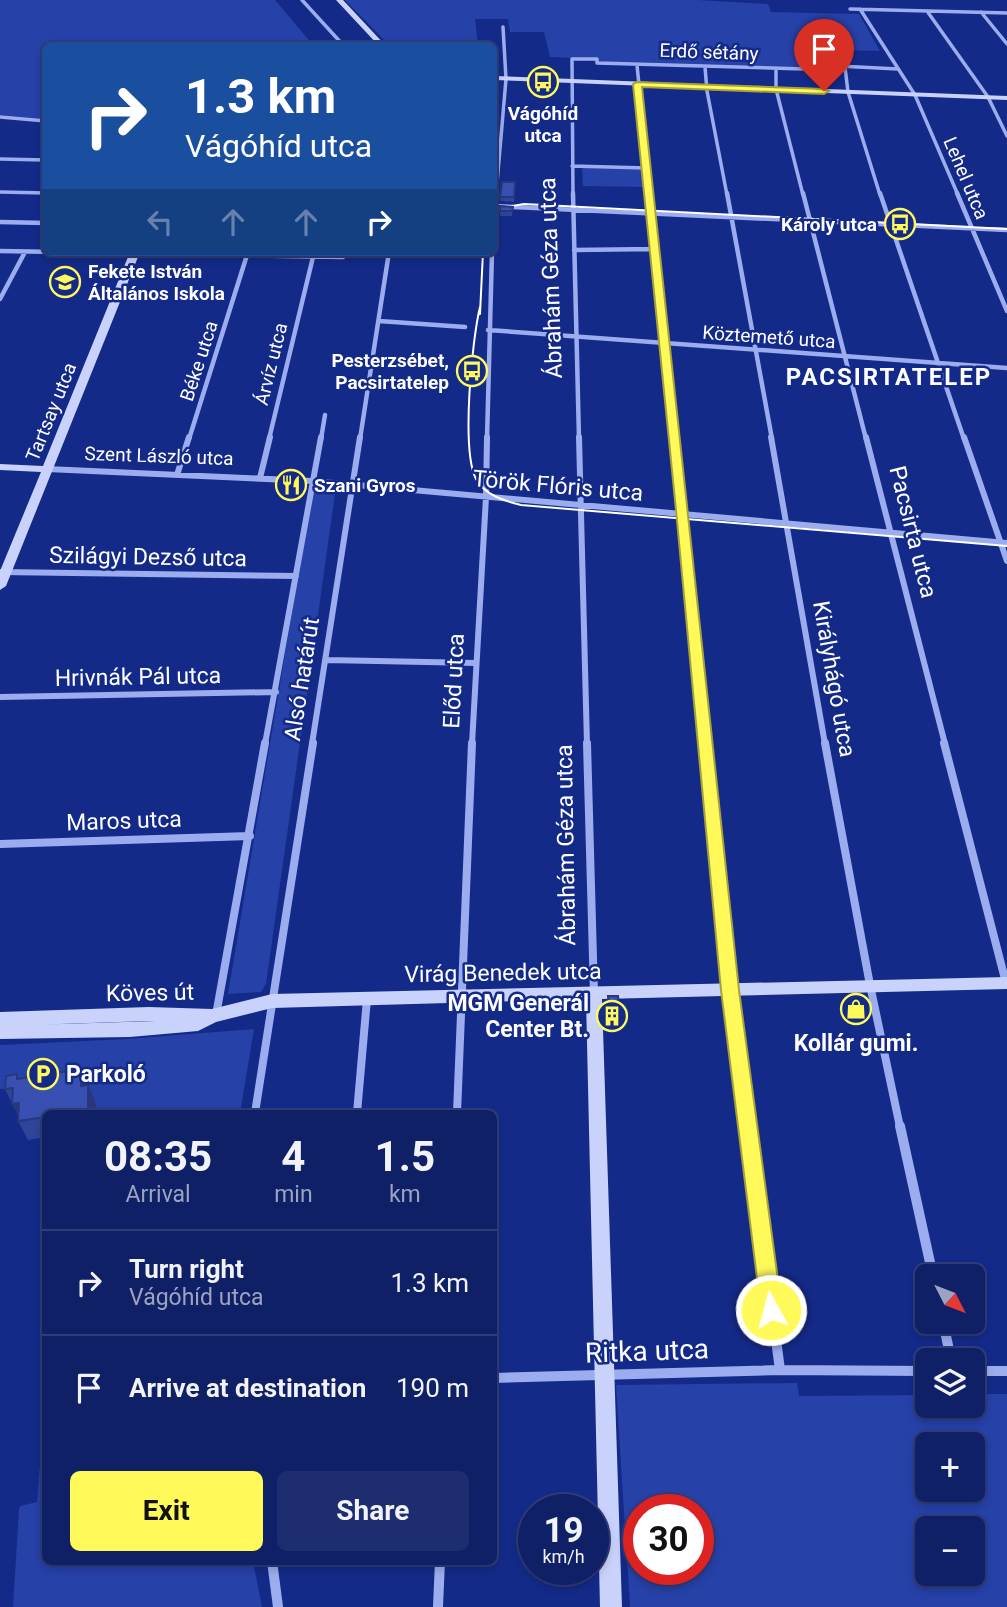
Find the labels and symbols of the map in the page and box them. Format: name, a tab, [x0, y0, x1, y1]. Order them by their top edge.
pin	[794, 19, 854, 91]
street label: Erdő sétány	[659, 39, 759, 65]
bus stop icon: Vágóhíd utca	[526, 65, 560, 99]
place label: Vágóhíd utca	[508, 102, 578, 147]
street label: Lehel utca	[938, 133, 994, 223]
street label: Ábrahám Géza utca	[533, 177, 568, 379]
bus stop icon: Károly utca	[883, 207, 917, 241]
place label: Károly utca	[781, 213, 877, 236]
place label: Fekete István Általános Iskola	[88, 260, 225, 305]
school or university icon: Fekete István Általános Iskola	[48, 265, 82, 299]
street label: Béke utca	[175, 318, 223, 404]
street label: Árvíz utca	[250, 320, 292, 408]
street label: Köztemető utca	[702, 321, 836, 353]
place label: Pesterzsébet, Pacsirtatelep	[331, 349, 449, 394]
bus stop icon: Pesterzsébet, Pacsirtatelep	[455, 354, 489, 388]
street label: Tartsay utca	[21, 359, 81, 465]
district label: PACSIRTATELEP	[786, 363, 992, 391]
street label: Szent László utca	[84, 442, 234, 470]
street label: Pacsirta utca	[884, 463, 942, 601]
street label: Török Flóris utca	[472, 465, 644, 507]
restaurant icon: Szani Gyros	[274, 468, 308, 502]
place label: Szani Gyros	[314, 474, 416, 497]
street label: Szilágyi Dezső utca	[49, 542, 247, 572]
street label: Királyhágó utca	[807, 599, 861, 759]
street label: Alsó határút	[279, 615, 325, 743]
street label: Előd utca	[438, 633, 470, 729]
street label: Hrivnák Pál utca	[55, 662, 221, 692]
street label: Ábrahám Géza utca	[550, 744, 581, 946]
street label: Maros utca	[66, 805, 182, 837]
street label: Virág Benedek utca	[404, 958, 602, 988]
street label: Köves út	[106, 979, 194, 1007]
place label: MGM Generál Center Bt.	[447, 990, 589, 1043]
shop icon: Kollár gumi.	[839, 992, 873, 1026]
building icon: MGM Generál Center Bt.	[595, 999, 629, 1033]
place label: Kollár gumi.	[794, 1030, 918, 1057]
parking icon: Parkoló	[26, 1057, 60, 1091]
place label: Parkoló	[66, 1061, 146, 1088]
north arrow	[915, 1264, 985, 1334]
position arrow	[734, 1273, 808, 1347]
street label: Ritka utca	[584, 1332, 710, 1370]
speed limit sign: 30	[623, 1494, 714, 1585]

